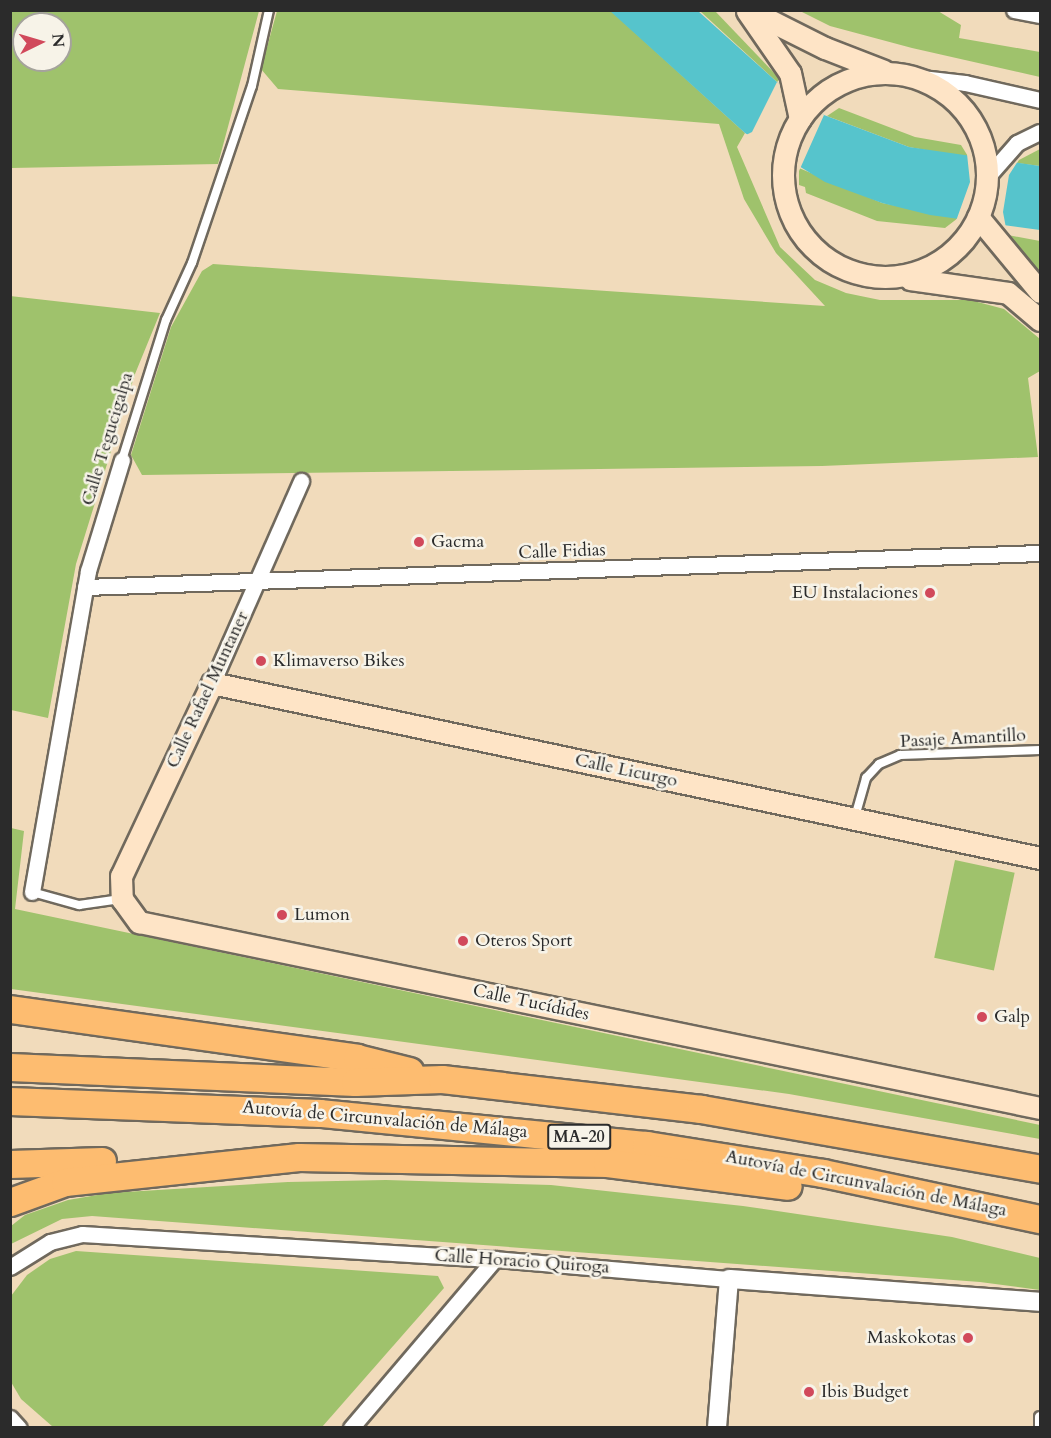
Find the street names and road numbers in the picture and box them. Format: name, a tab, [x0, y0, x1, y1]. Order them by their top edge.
street label: Calle Tegucigalpa	[77, 370, 139, 508]
street label: Calle Fidias	[518, 540, 606, 564]
street label: Calle Rafael Muntaner	[162, 608, 254, 772]
street label: Pasaje Amantillo	[900, 725, 1026, 753]
street label: Calle Licurgo	[573, 750, 679, 792]
street label: Calle Tucídides	[471, 980, 591, 1026]
street label: Autovía de Circunvalación de Málaga	[242, 1097, 528, 1143]
road number: MA-20	[546, 1124, 612, 1150]
street label: Autovía de Circunvalación de Málaga	[724, 1146, 1008, 1222]
street label: Calle Horacio Quiroga	[434, 1245, 610, 1279]

